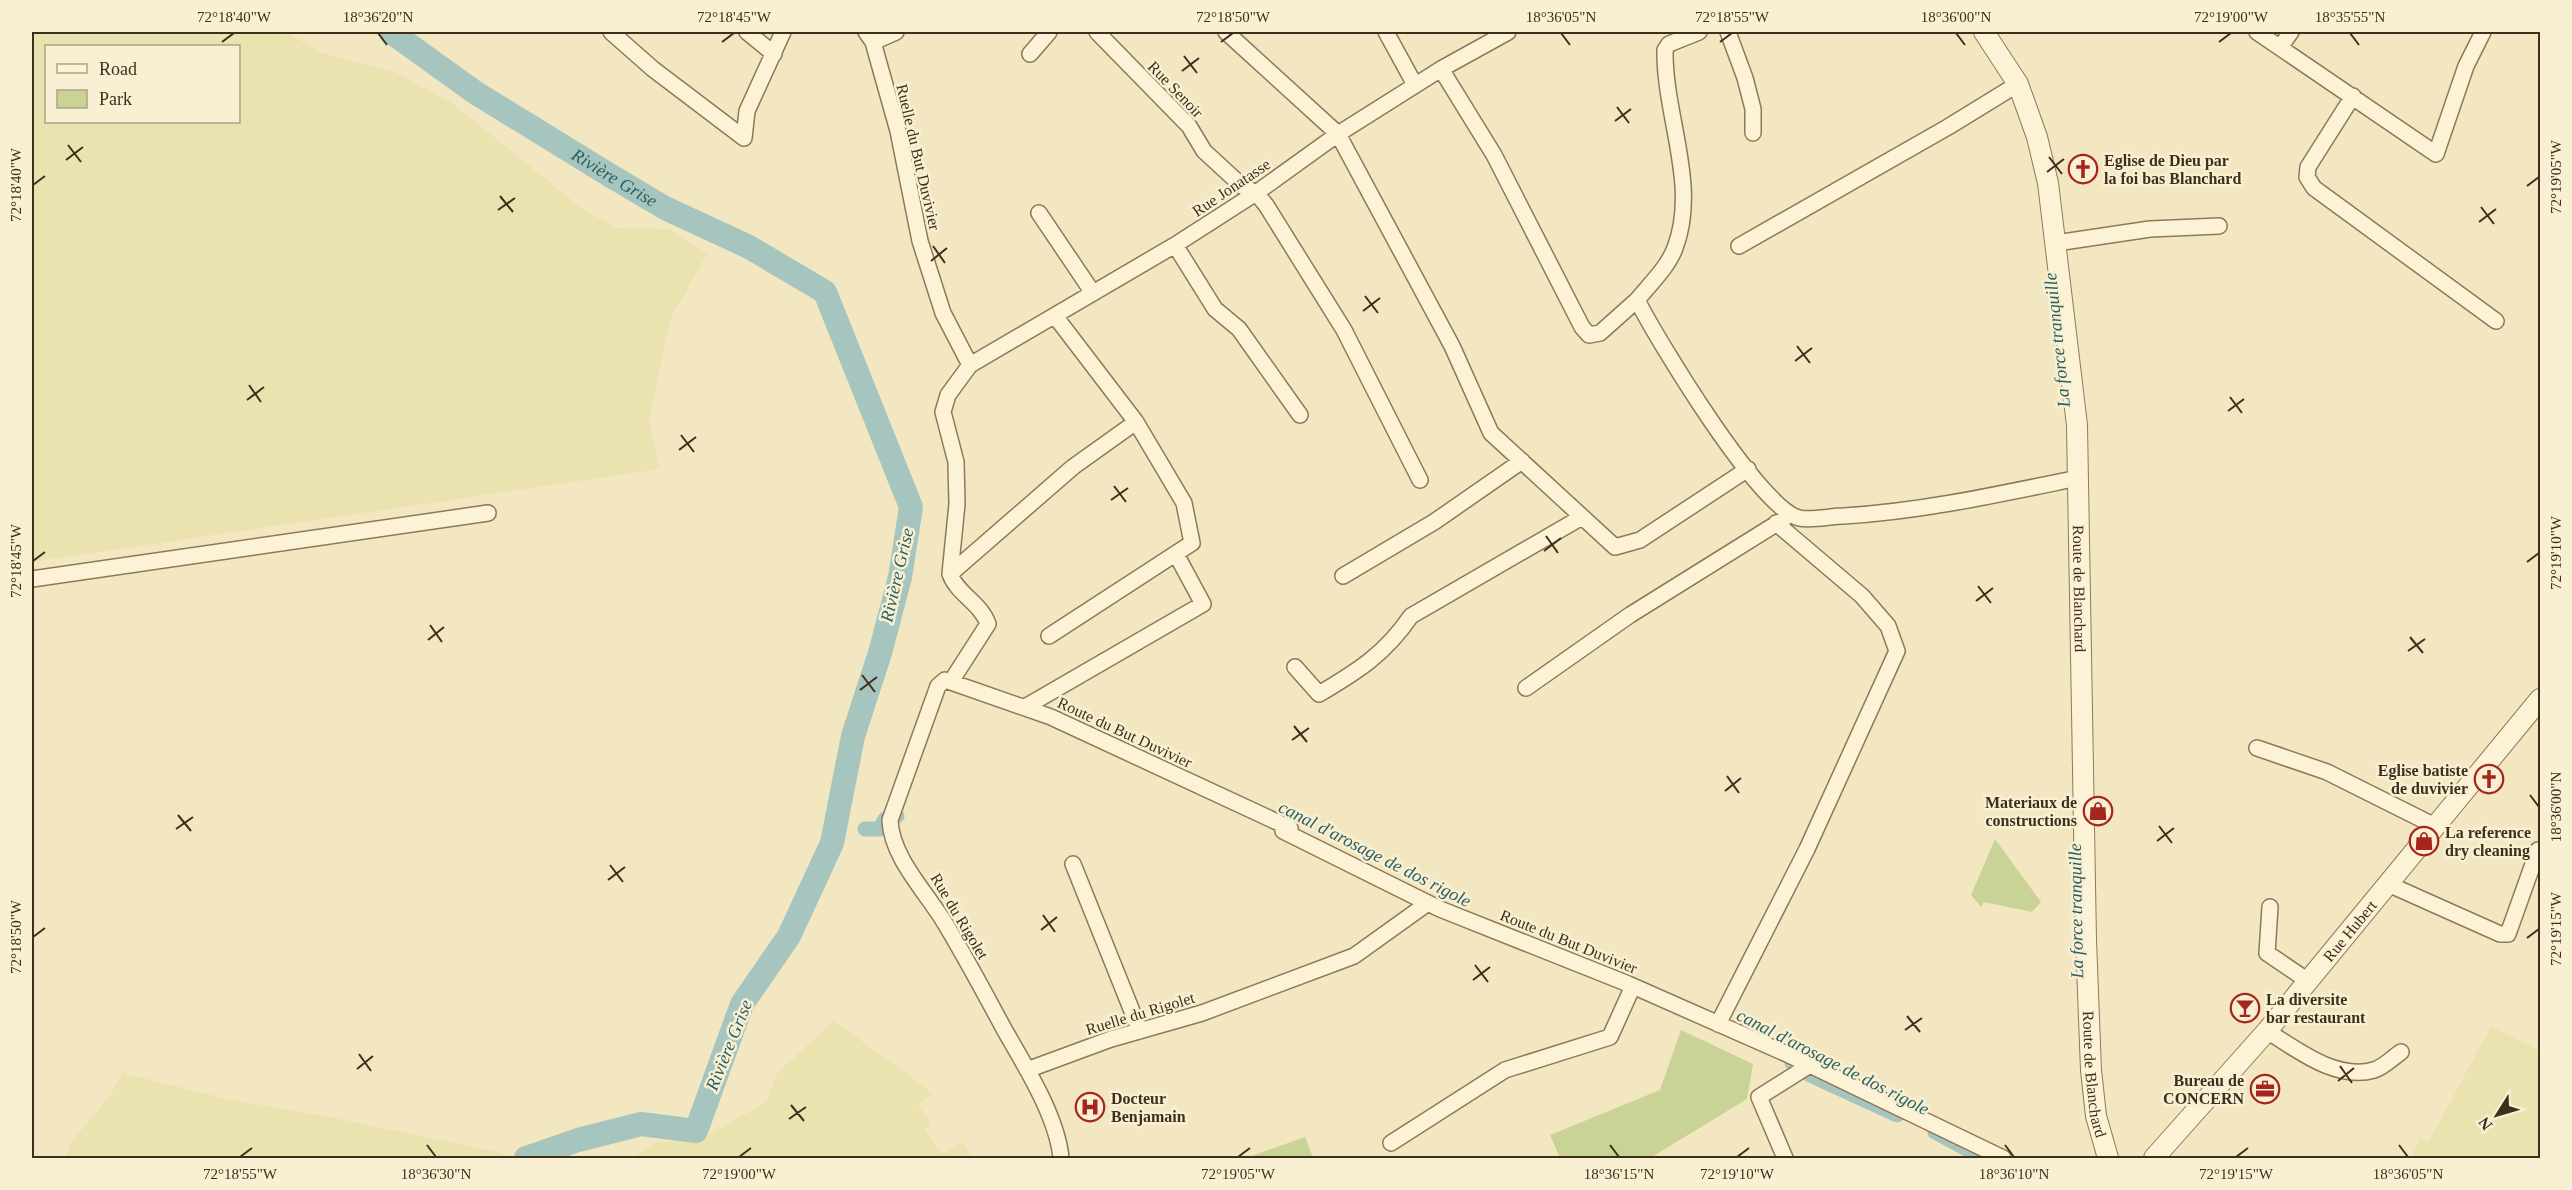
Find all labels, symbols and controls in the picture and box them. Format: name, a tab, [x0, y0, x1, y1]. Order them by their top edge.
text: 72°18'40"W	[197, 9, 272, 25]
text: 18°36'20"N	[343, 9, 413, 25]
text: 72°18'45"W	[697, 9, 772, 25]
text: 72°18'50"W	[1196, 9, 1271, 25]
text: 18°36'05"N	[1526, 9, 1596, 25]
text: 72°18'55"W	[1695, 9, 1770, 25]
text: 18°36'00"N	[1921, 9, 1991, 25]
text: 72°19'00"W	[2194, 9, 2269, 25]
text: 18°35'55"N	[2315, 9, 2385, 25]
legend	[45, 45, 240, 123]
street label: Rue Senoir	[1145, 58, 1207, 121]
text: Road	[99, 59, 137, 79]
street label: Ruelle du But Duvivier	[893, 82, 944, 233]
text: Park	[99, 89, 132, 109]
text: 72°19'05"W	[2548, 139, 2564, 214]
water label: Rivière Grise	[567, 144, 661, 211]
text: 72°18'40"W	[8, 147, 24, 222]
place label: Eglise de Dieu par la foi bas Blanchard	[2104, 152, 2241, 187]
church icon: Eglise de Dieu par la foi bas Blanchard	[2067, 153, 2099, 185]
street label: Rue Jonatasse	[1189, 155, 1273, 220]
water label: La force tranquille	[2040, 272, 2074, 409]
text: 72°19'10"W	[2548, 515, 2564, 590]
text: 72°18'45"W	[8, 523, 24, 598]
street label: Route de Blanchard	[2070, 525, 2089, 652]
water label: Rivière Grise	[876, 526, 918, 625]
street label: Route du But Duvivier	[1055, 694, 1195, 771]
place label: Eglise batiste de duvivier	[2378, 762, 2468, 797]
church icon: Eglise batiste de duvivier	[2473, 763, 2505, 795]
text: 18°36'00"N	[2548, 772, 2564, 842]
place label: Materiaux de constructions	[1985, 794, 2077, 829]
shop icon: Materiaux de constructions	[2082, 795, 2114, 827]
water label: canal d'arosage de dos rigole	[1275, 797, 1475, 911]
place label: La reference dry cleaning	[2445, 824, 2531, 860]
shop icon: La reference dry cleaning	[2408, 825, 2440, 857]
water label: La force tranquille	[2065, 843, 2087, 980]
street label: Rue du Rigolet	[926, 870, 992, 963]
text: 72°19'15"W	[2548, 891, 2564, 966]
street label: Rue Hubert	[2320, 896, 2380, 965]
text: 72°18'50"W	[8, 899, 24, 974]
street label: Route du But Duvivier	[1498, 906, 1640, 977]
street label: Ruelle du Rigolet	[1084, 989, 1197, 1039]
place label: La diversite bar restaurant	[2266, 991, 2366, 1026]
bar icon: La diversite bar restaurant	[2229, 992, 2261, 1024]
water label: Rivière Grise	[701, 997, 756, 1094]
water label: canal d'arosage de dos rigole	[1733, 1005, 1933, 1119]
street label: Route de Blanchard	[2080, 1011, 2110, 1139]
place label: Bureau de CONCERN	[2163, 1072, 2244, 1107]
office icon: Bureau de CONCERN	[2249, 1073, 2281, 1105]
north arrow	[2467, 1085, 2527, 1145]
place label: Docteur Benjamain	[1111, 1090, 1186, 1126]
hospital icon: Docteur Benjamain	[1074, 1091, 1106, 1123]
text: N	[2475, 1114, 2496, 1133]
text: 72°18'55"W	[203, 1166, 278, 1182]
text: 18°36'30"N	[401, 1166, 471, 1182]
text: 72°19'00"W	[702, 1166, 777, 1182]
text: 72°19'05"W	[1201, 1166, 1276, 1182]
text: 18°36'15"N	[1584, 1166, 1654, 1182]
text: 72°19'10"W	[1700, 1166, 1775, 1182]
text: 18°36'10"N	[1979, 1166, 2049, 1182]
text: 72°19'15"W	[2199, 1166, 2274, 1182]
text: 18°36'05"N	[2373, 1166, 2443, 1182]

